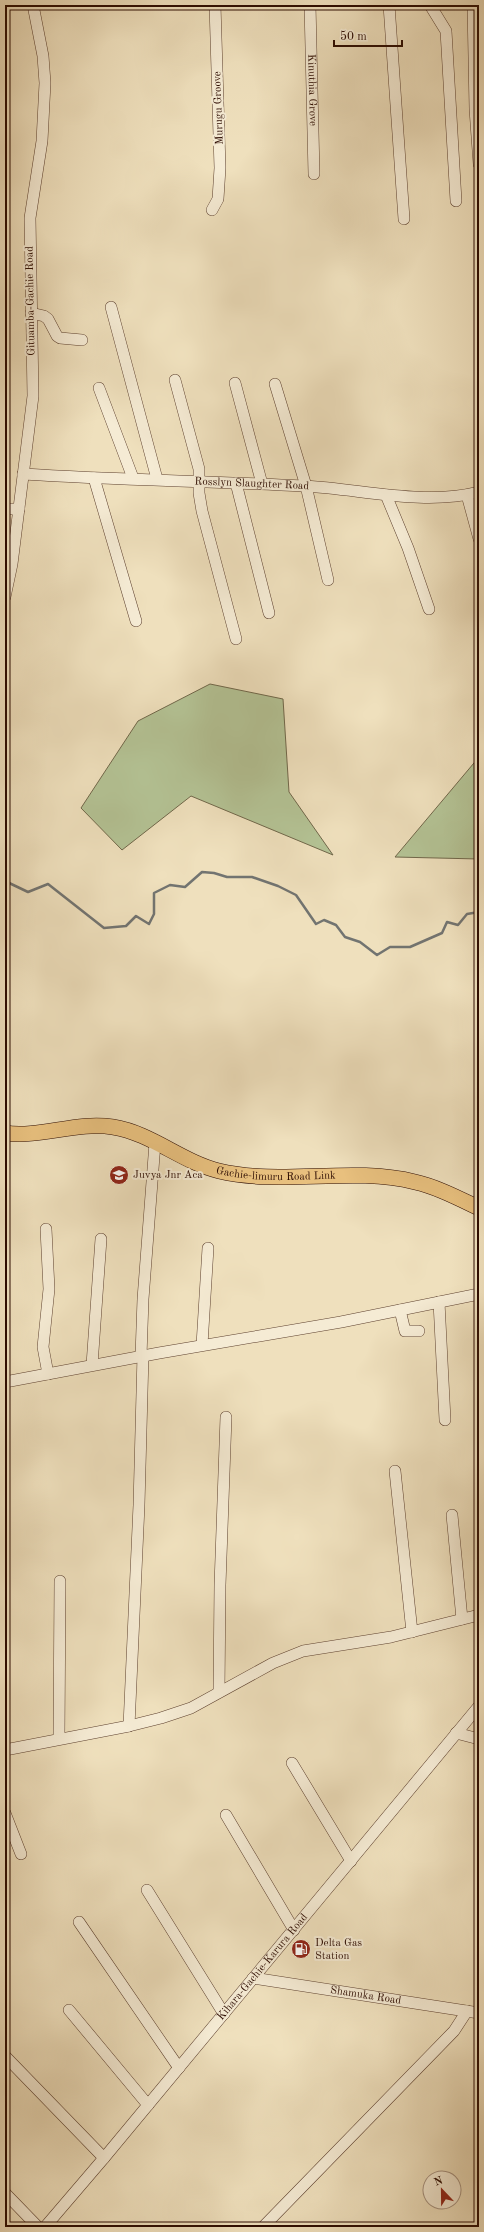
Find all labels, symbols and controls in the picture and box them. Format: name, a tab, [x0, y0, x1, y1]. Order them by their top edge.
scale bar	[334, 22, 402, 48]
text: 50 m	[340, 30, 367, 43]
street label: Kinuthia Grove	[306, 54, 318, 126]
street label: Murugu Groove	[212, 71, 226, 145]
street label: Gituamba-Gachie Road	[25, 246, 37, 356]
street label: Rosslyn Slaughter Road	[194, 476, 310, 492]
school or university icon: Juvya Jnr Aca	[108, 1164, 130, 1186]
street label: Gachie-limuru Road Link	[215, 1165, 336, 1182]
place label: Juvya Jnr Aca	[133, 1170, 203, 1181]
street label: Kihara-Gachie-Karura Road	[215, 1911, 310, 2022]
fuel station icon: Delta Gas Station	[290, 1938, 312, 1960]
place label: Delta Gas Station	[315, 1938, 362, 1962]
street label: Shamuka Road	[329, 1985, 402, 2006]
north arrow	[422, 2170, 462, 2210]
text: N	[433, 2175, 445, 2189]

